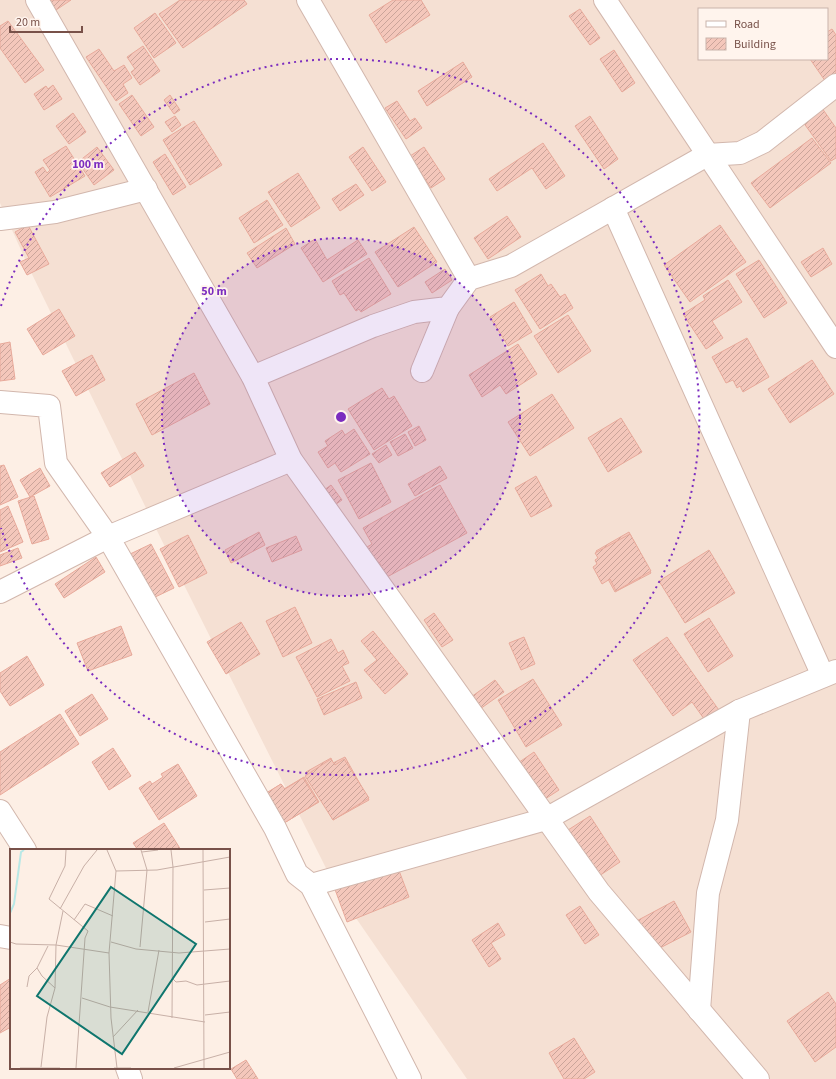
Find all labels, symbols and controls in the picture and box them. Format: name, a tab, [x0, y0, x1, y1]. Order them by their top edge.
scale bar	[10, 8, 82, 34]
legend	[698, 8, 828, 60]
text: 20 m	[16, 14, 40, 31]
text: Road	[734, 16, 760, 33]
text: Building	[734, 36, 776, 53]
text: 100 m	[72, 156, 104, 173]
text: 50 m	[201, 283, 227, 300]
centre of rings	[334, 410, 348, 424]
inset map	[10, 849, 230, 1069]

